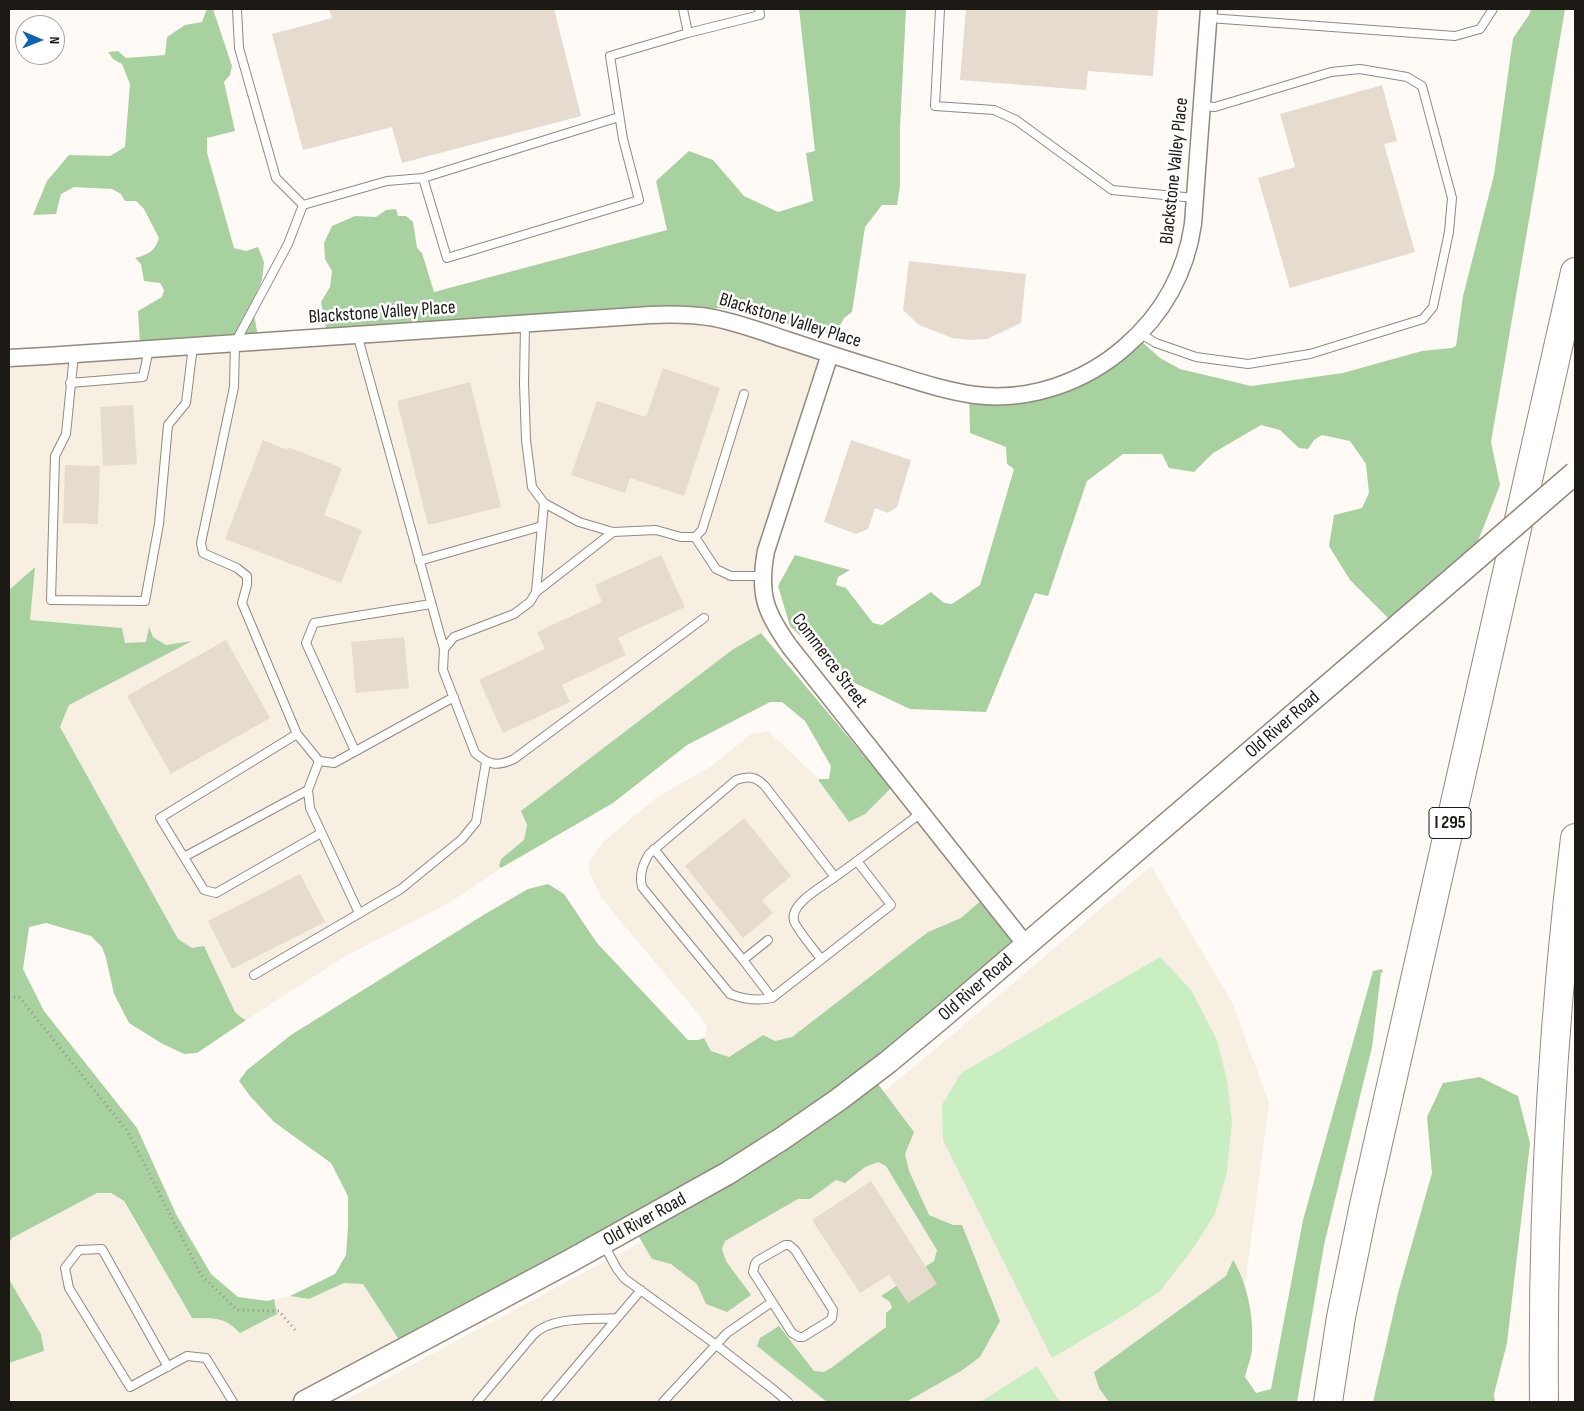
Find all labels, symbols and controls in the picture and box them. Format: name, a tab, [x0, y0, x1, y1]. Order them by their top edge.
north arrow	[15, 15, 65, 65]
text: N	[46, 36, 63, 44]
street label: Blackstone Valley Place	[1156, 97, 1194, 245]
street label: Blackstone Valley Place	[716, 289, 864, 353]
street label: Blackstone Valley Place	[308, 296, 456, 330]
street label: Commerce Street	[786, 609, 872, 713]
street label: Old River Road	[1241, 687, 1325, 763]
road number: I 295	[1429, 808, 1471, 838]
street label: Old River Road	[934, 950, 1018, 1026]
street label: Old River Road	[600, 1188, 690, 1252]

